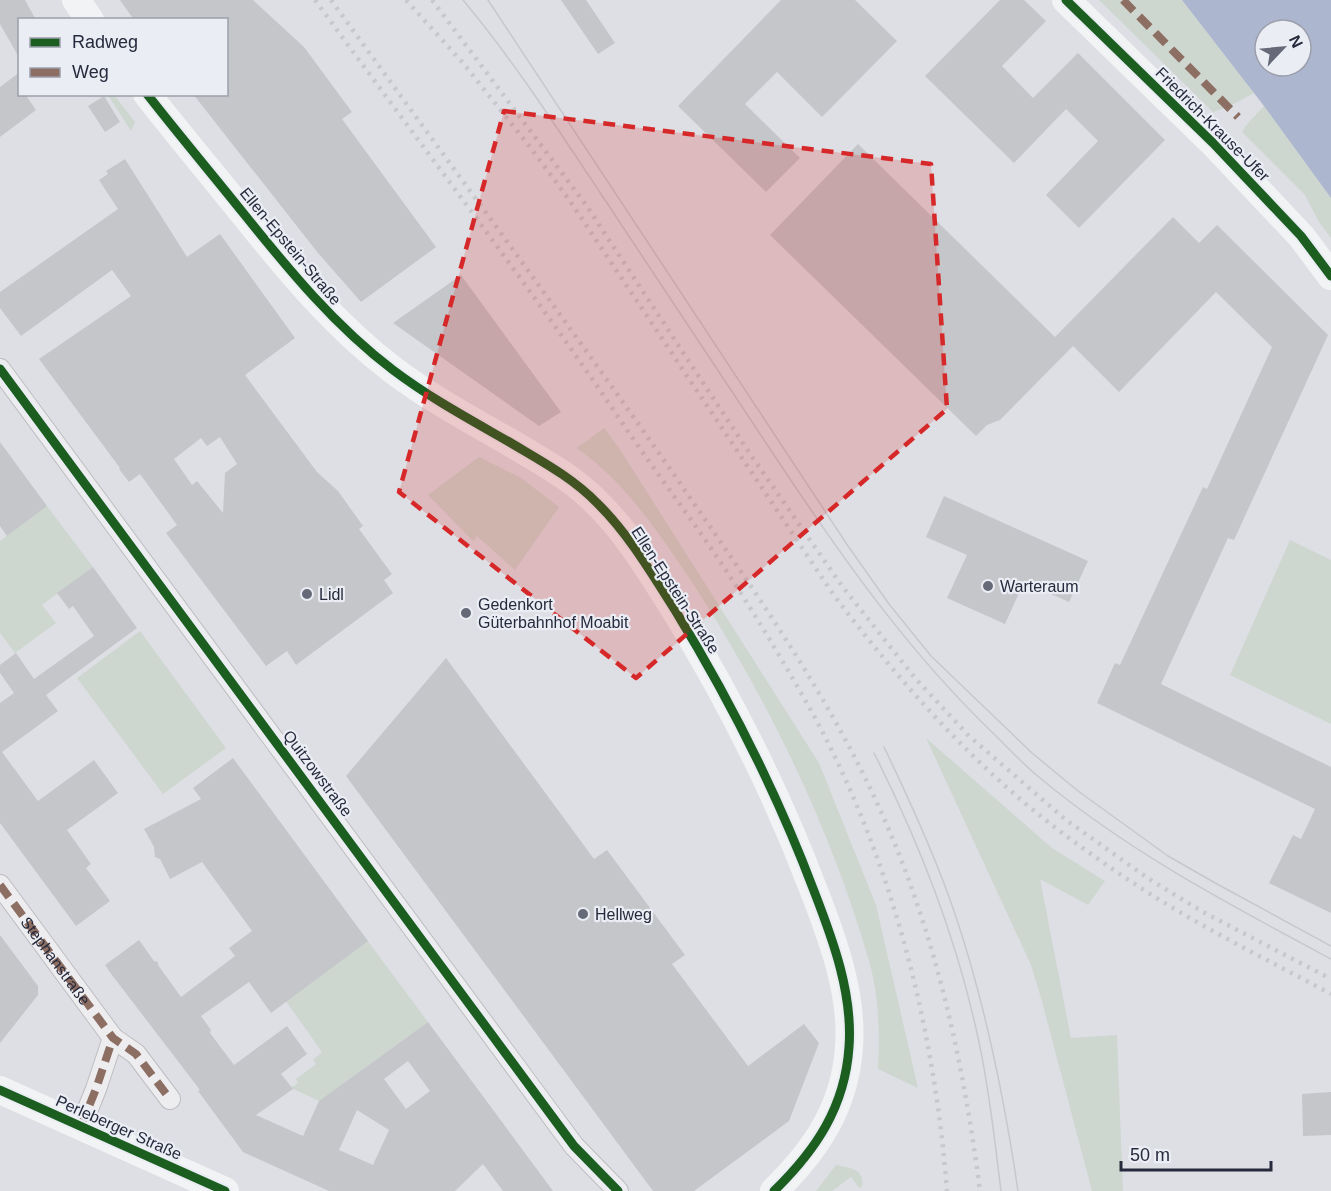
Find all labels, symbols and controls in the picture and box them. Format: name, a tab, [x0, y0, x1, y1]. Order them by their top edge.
legend	[18, 18, 228, 96]
north arrow	[1253, 18, 1313, 78]
text: Radweg	[72, 32, 138, 52]
text: N	[1286, 33, 1306, 51]
text: Weg	[72, 62, 109, 82]
street label: Friedrich-Krause-Ufer	[1152, 64, 1274, 185]
street label: Ellen-Epstein-Straße	[237, 184, 345, 308]
street label: Ellen-Epstein-Straße	[628, 524, 723, 657]
place label: Warteraum	[1000, 578, 1079, 595]
marker: Warteraum	[981, 579, 995, 593]
place label: Lidl	[319, 586, 344, 603]
marker: Lidl	[300, 587, 314, 601]
place label: Gedenkort Güterbahnhof Moabit	[478, 596, 629, 631]
marker: Gedenkort Güterbahnhof Moabit	[459, 606, 473, 620]
street label: Quitzowstraße	[280, 727, 355, 820]
place label: Hellweg	[595, 906, 652, 923]
marker: Hellweg	[576, 907, 590, 921]
street label: Stephanstraße	[17, 914, 94, 1008]
street label: Perleberger Straße	[53, 1092, 184, 1163]
scale bar	[1121, 1134, 1271, 1172]
text: 50 m	[1130, 1145, 1170, 1165]

